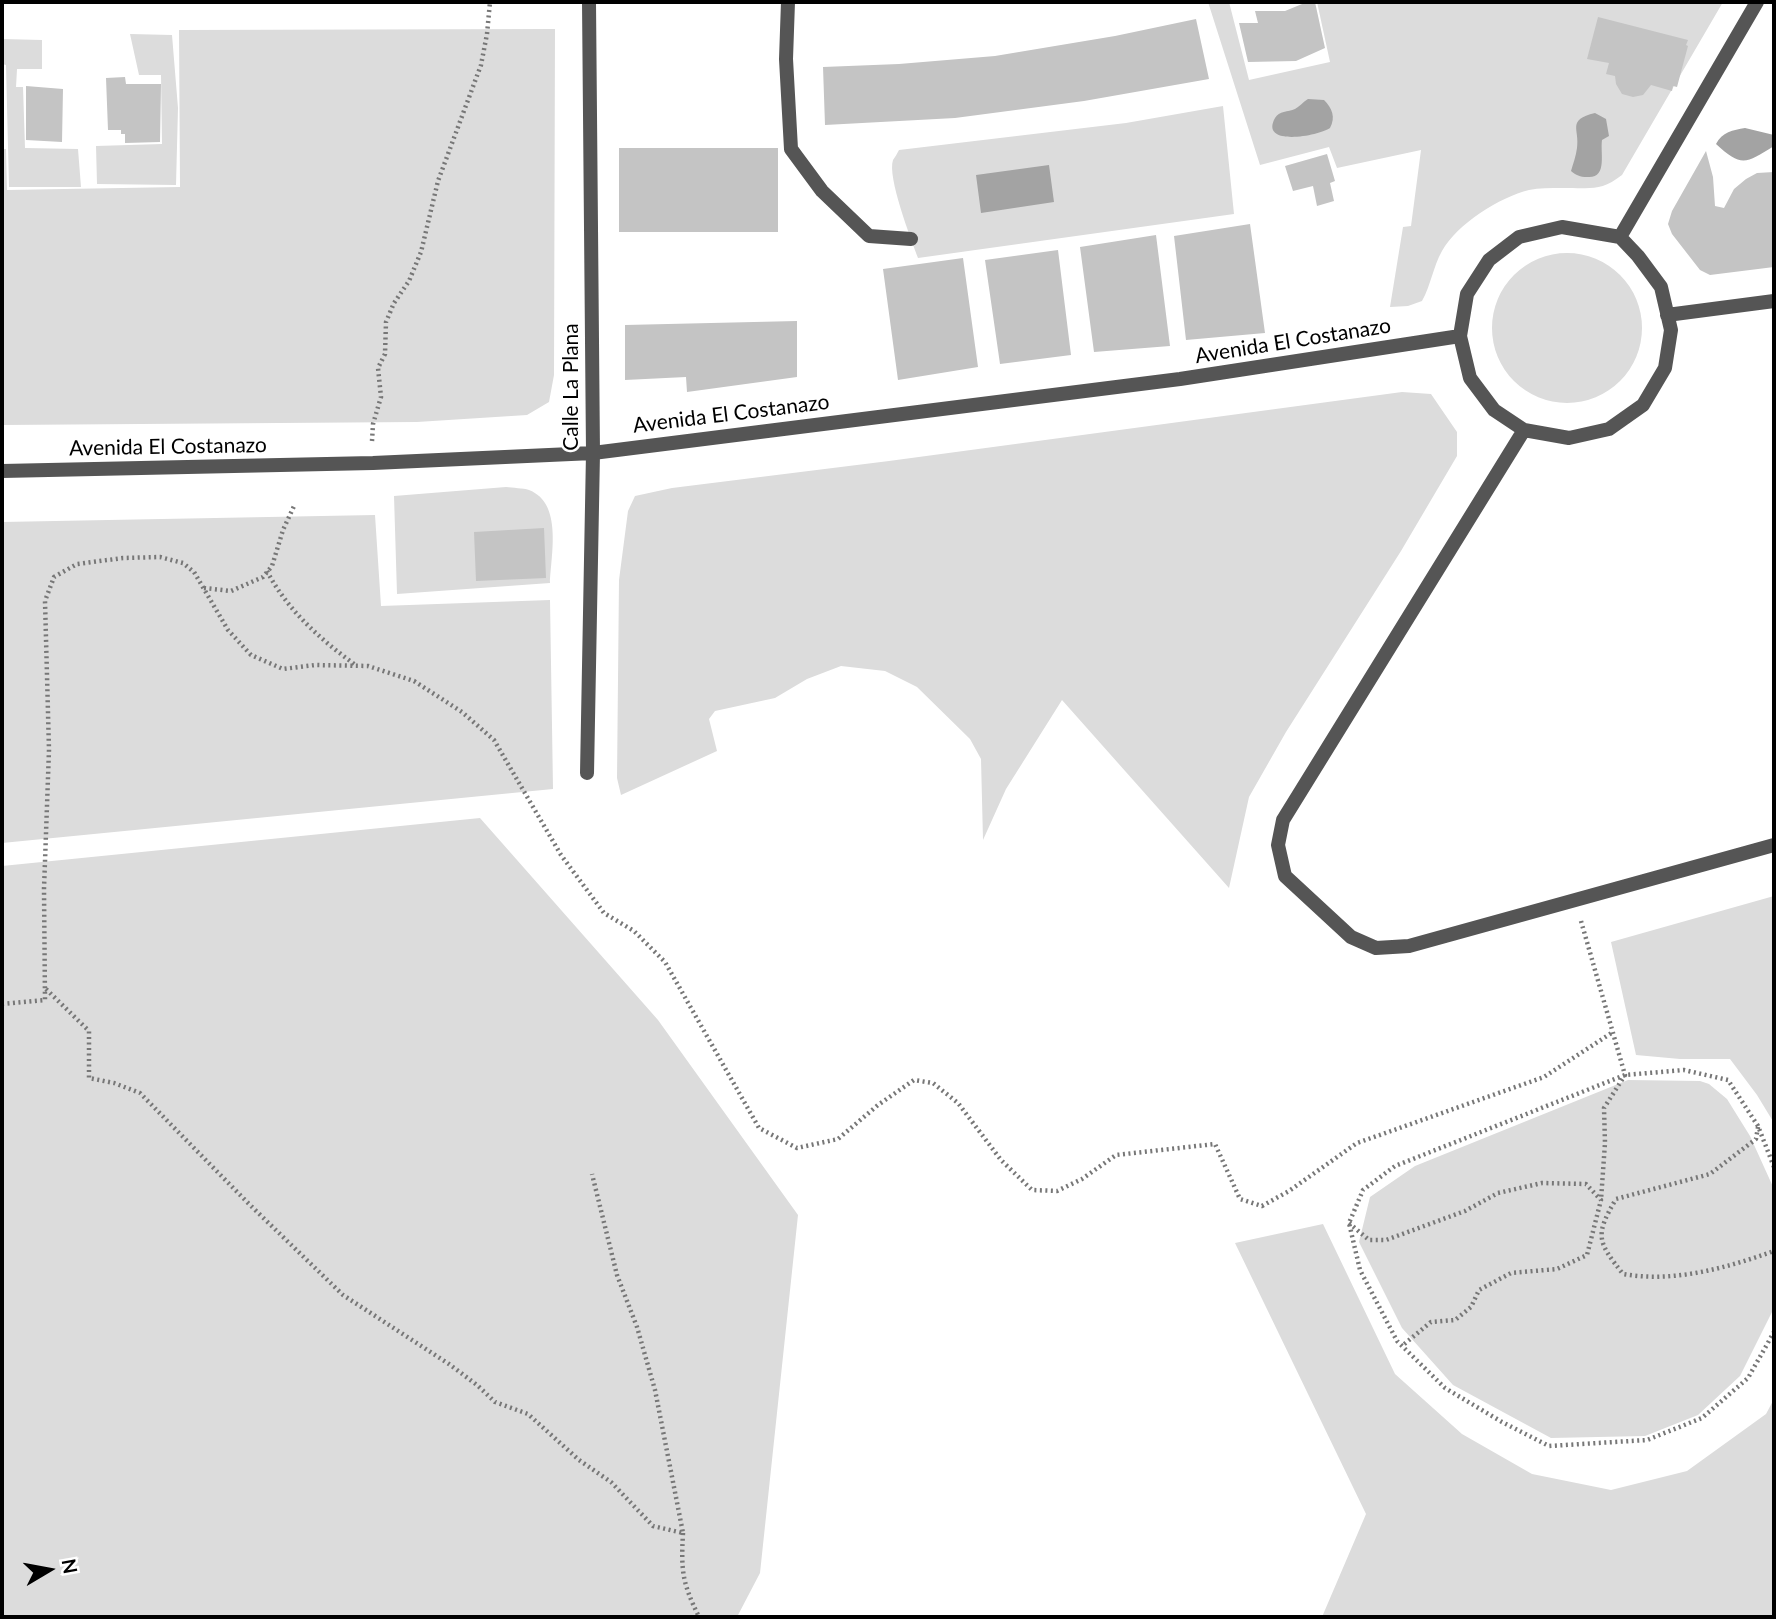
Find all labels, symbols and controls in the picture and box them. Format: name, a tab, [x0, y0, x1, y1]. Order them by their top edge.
street label: Avenida El Costanazo	[1193, 313, 1393, 369]
street label: Calle La Plana	[558, 323, 584, 451]
street label: Avenida El Costanazo	[631, 389, 831, 439]
street label: Avenida El Costanazo	[69, 433, 267, 461]
north arrow	[14, 1535, 84, 1605]
text: N	[58, 1557, 83, 1575]

